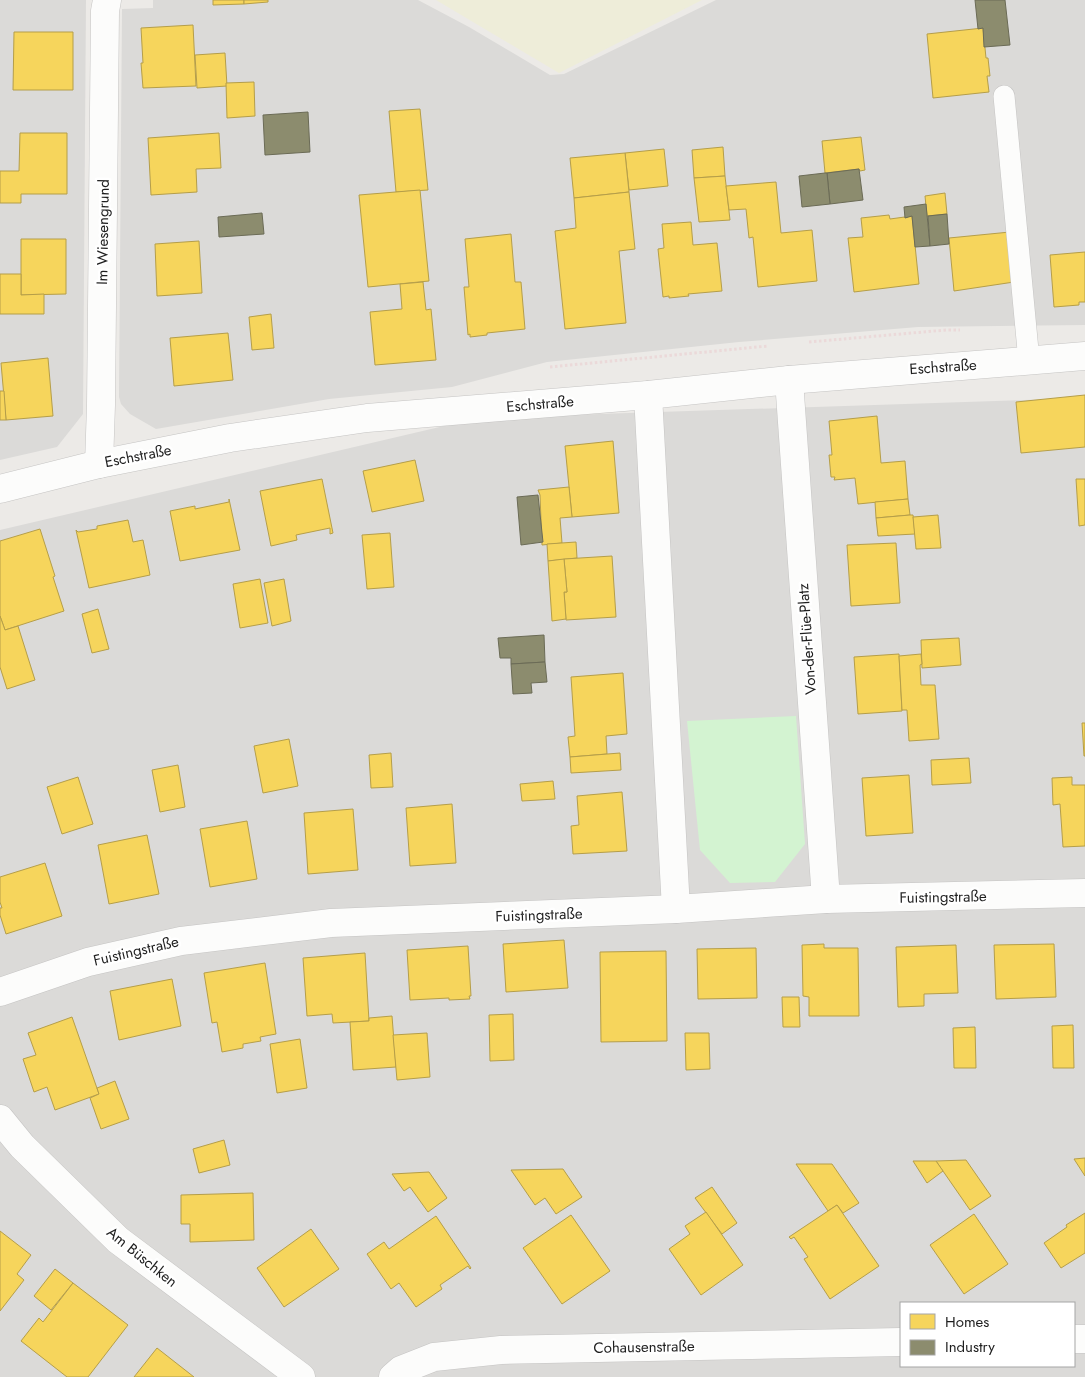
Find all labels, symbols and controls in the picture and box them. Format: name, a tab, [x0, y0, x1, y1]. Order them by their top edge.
street label: Im Wiesengrund	[91, 179, 115, 285]
street label: Eschstraße	[909, 354, 978, 380]
street label: Eschstraße	[505, 390, 575, 418]
street label: Eschstraße	[103, 439, 174, 473]
street label: Von-der-Flüe-Platz	[792, 582, 822, 695]
street label: Fuistingstraße	[899, 885, 987, 909]
street label: Fuistingstraße	[495, 902, 583, 928]
street label: Fuistingstraße	[91, 930, 181, 972]
street label: Am Büschken	[102, 1222, 182, 1292]
legend	[900, 1302, 1075, 1367]
text: Homes	[945, 1311, 989, 1333]
street label: Cohausenstraße	[593, 1335, 695, 1359]
text: Industry	[945, 1336, 995, 1358]

